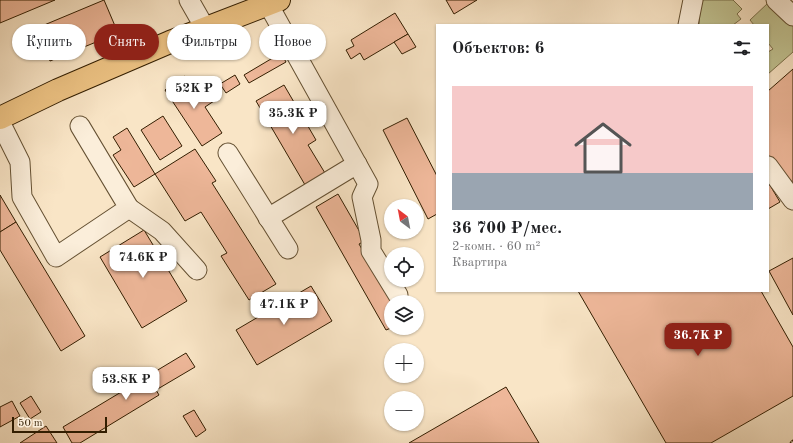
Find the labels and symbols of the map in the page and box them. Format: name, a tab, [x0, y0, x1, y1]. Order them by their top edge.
pin: 52K ₽	[166, 76, 222, 110]
pin: 35.3K ₽	[256, 101, 330, 135]
north arrow	[384, 199, 424, 239]
pin: 74.6K ₽	[106, 245, 180, 279]
pin: 47.1K ₽	[247, 292, 321, 326]
pin: 36.7K ₽	[661, 323, 735, 357]
pin: 53.8K ₽	[89, 367, 163, 401]
scale bar	[12, 415, 107, 434]

